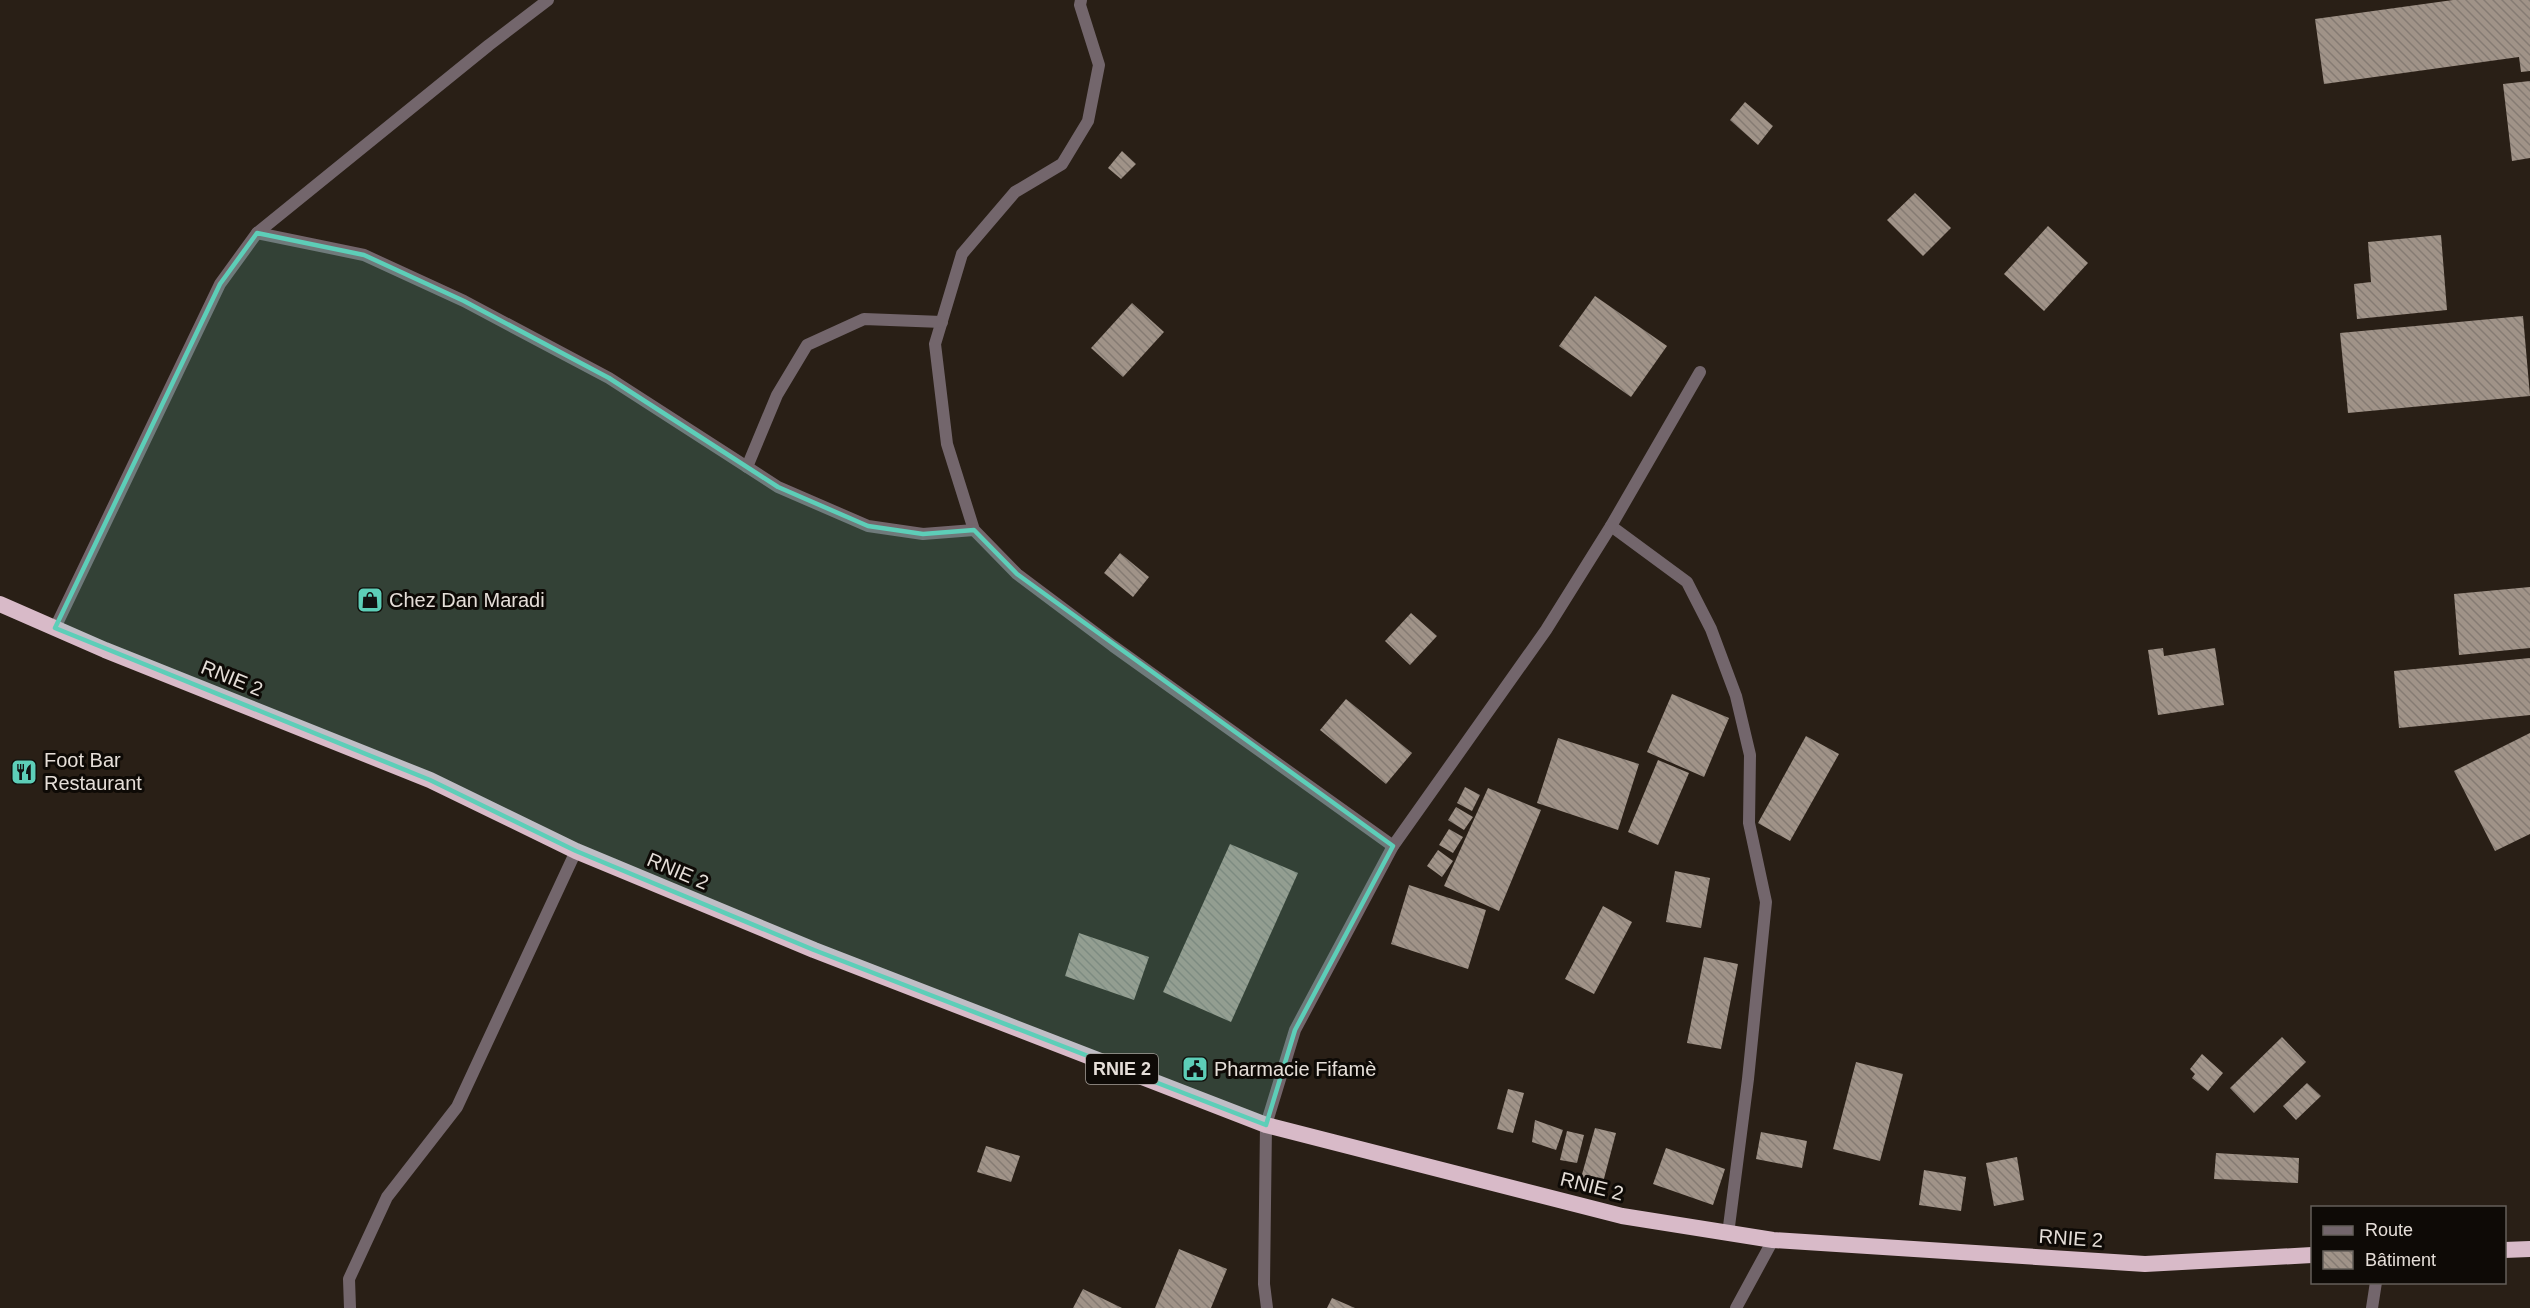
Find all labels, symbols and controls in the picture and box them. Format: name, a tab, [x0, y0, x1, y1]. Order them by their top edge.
shop icon: Chez Dan Maradi	[355, 585, 385, 615]
place label: Chez Dan Maradi	[389, 589, 545, 611]
street label: RNIE 2	[198, 656, 266, 700]
place label: Foot Bar Restaurant	[44, 749, 142, 794]
restaurant icon: Foot Bar Restaurant	[9, 757, 39, 787]
street label: RNIE 2	[644, 848, 712, 894]
road number: RNIE 2	[1086, 1054, 1158, 1084]
public building icon: Pharmacie Fifamè	[1180, 1054, 1210, 1084]
place label: Pharmacie Fifamè	[1214, 1058, 1376, 1080]
street label: RNIE 2	[1558, 1168, 1626, 1204]
legend	[2311, 1206, 2506, 1284]
text: Route	[2365, 1220, 2413, 1240]
street label: RNIE 2	[2038, 1225, 2104, 1251]
text: Bâtiment	[2365, 1250, 2436, 1270]

